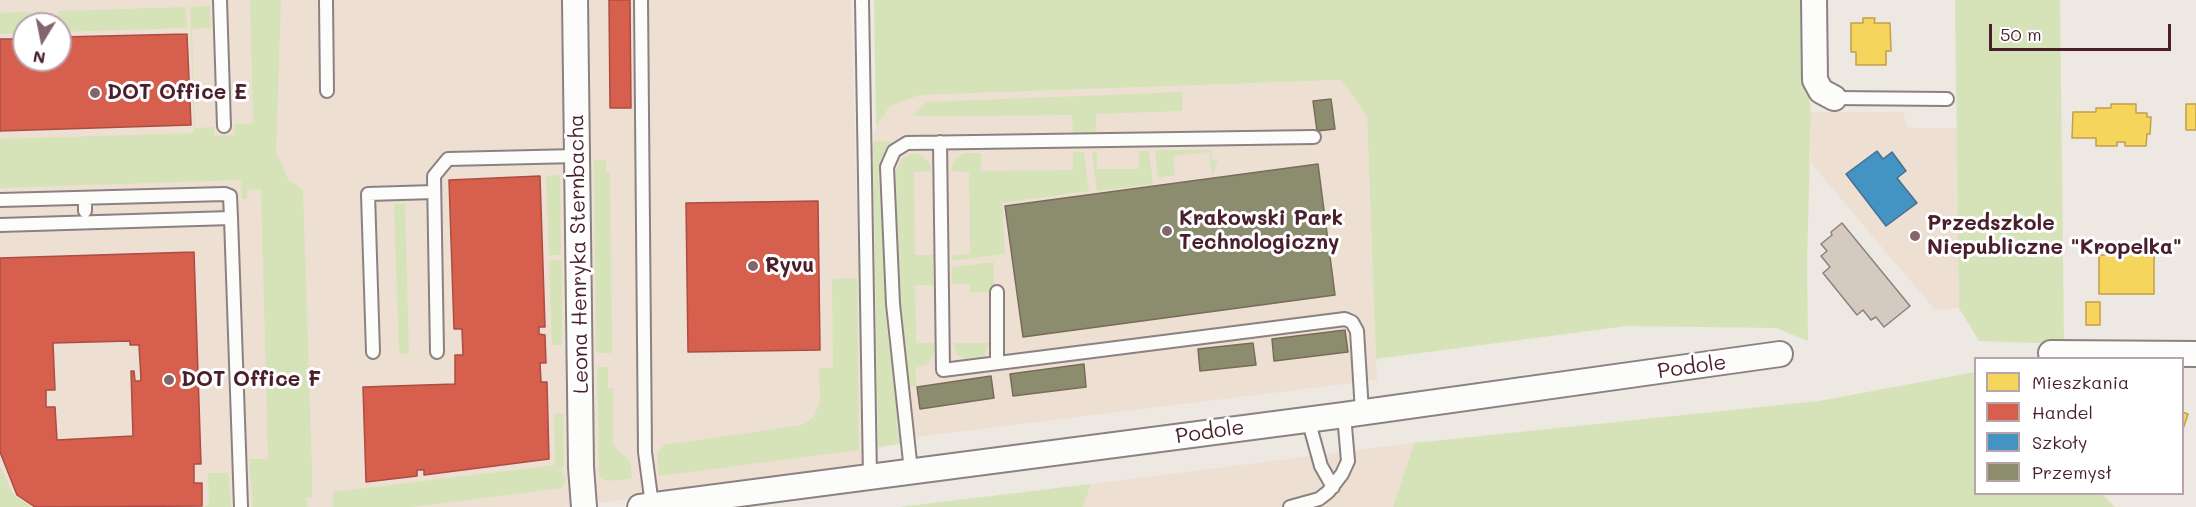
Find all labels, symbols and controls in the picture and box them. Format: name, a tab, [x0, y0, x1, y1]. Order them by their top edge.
north arrow	[12, 12, 72, 72]
scale bar	[1992, 12, 2174, 50]
text: 50 m	[2000, 22, 2042, 46]
text: N	[31, 47, 47, 70]
place label: DOT Office E	[107, 80, 247, 106]
marker: DOT Office E	[88, 86, 102, 100]
street label: Leona Henryka Sternbacha	[564, 114, 594, 394]
place label: Krakowski Park Technologiczny	[1179, 206, 1343, 256]
place label: Przedszkole Niepubliczne "Kropelka"	[1927, 211, 2182, 261]
marker: Krakowski Park Technologiczny	[1160, 224, 1174, 238]
marker: Przedszkole Niepubliczne "Kropelka"	[1908, 229, 1922, 243]
place label: Ryvu	[765, 253, 814, 279]
marker: Ryvu	[746, 259, 760, 273]
street label: Podole	[1656, 350, 1728, 384]
legend	[1974, 357, 2184, 495]
place label: DOT Office F	[181, 367, 321, 393]
text: Mieszkania	[2032, 370, 2129, 394]
marker: DOT Office F	[162, 373, 176, 387]
text: Handel	[2032, 400, 2093, 424]
street label: Podole	[1174, 415, 1246, 449]
text: Szkoły	[2032, 430, 2087, 454]
text: Przemysł	[2032, 460, 2111, 484]

